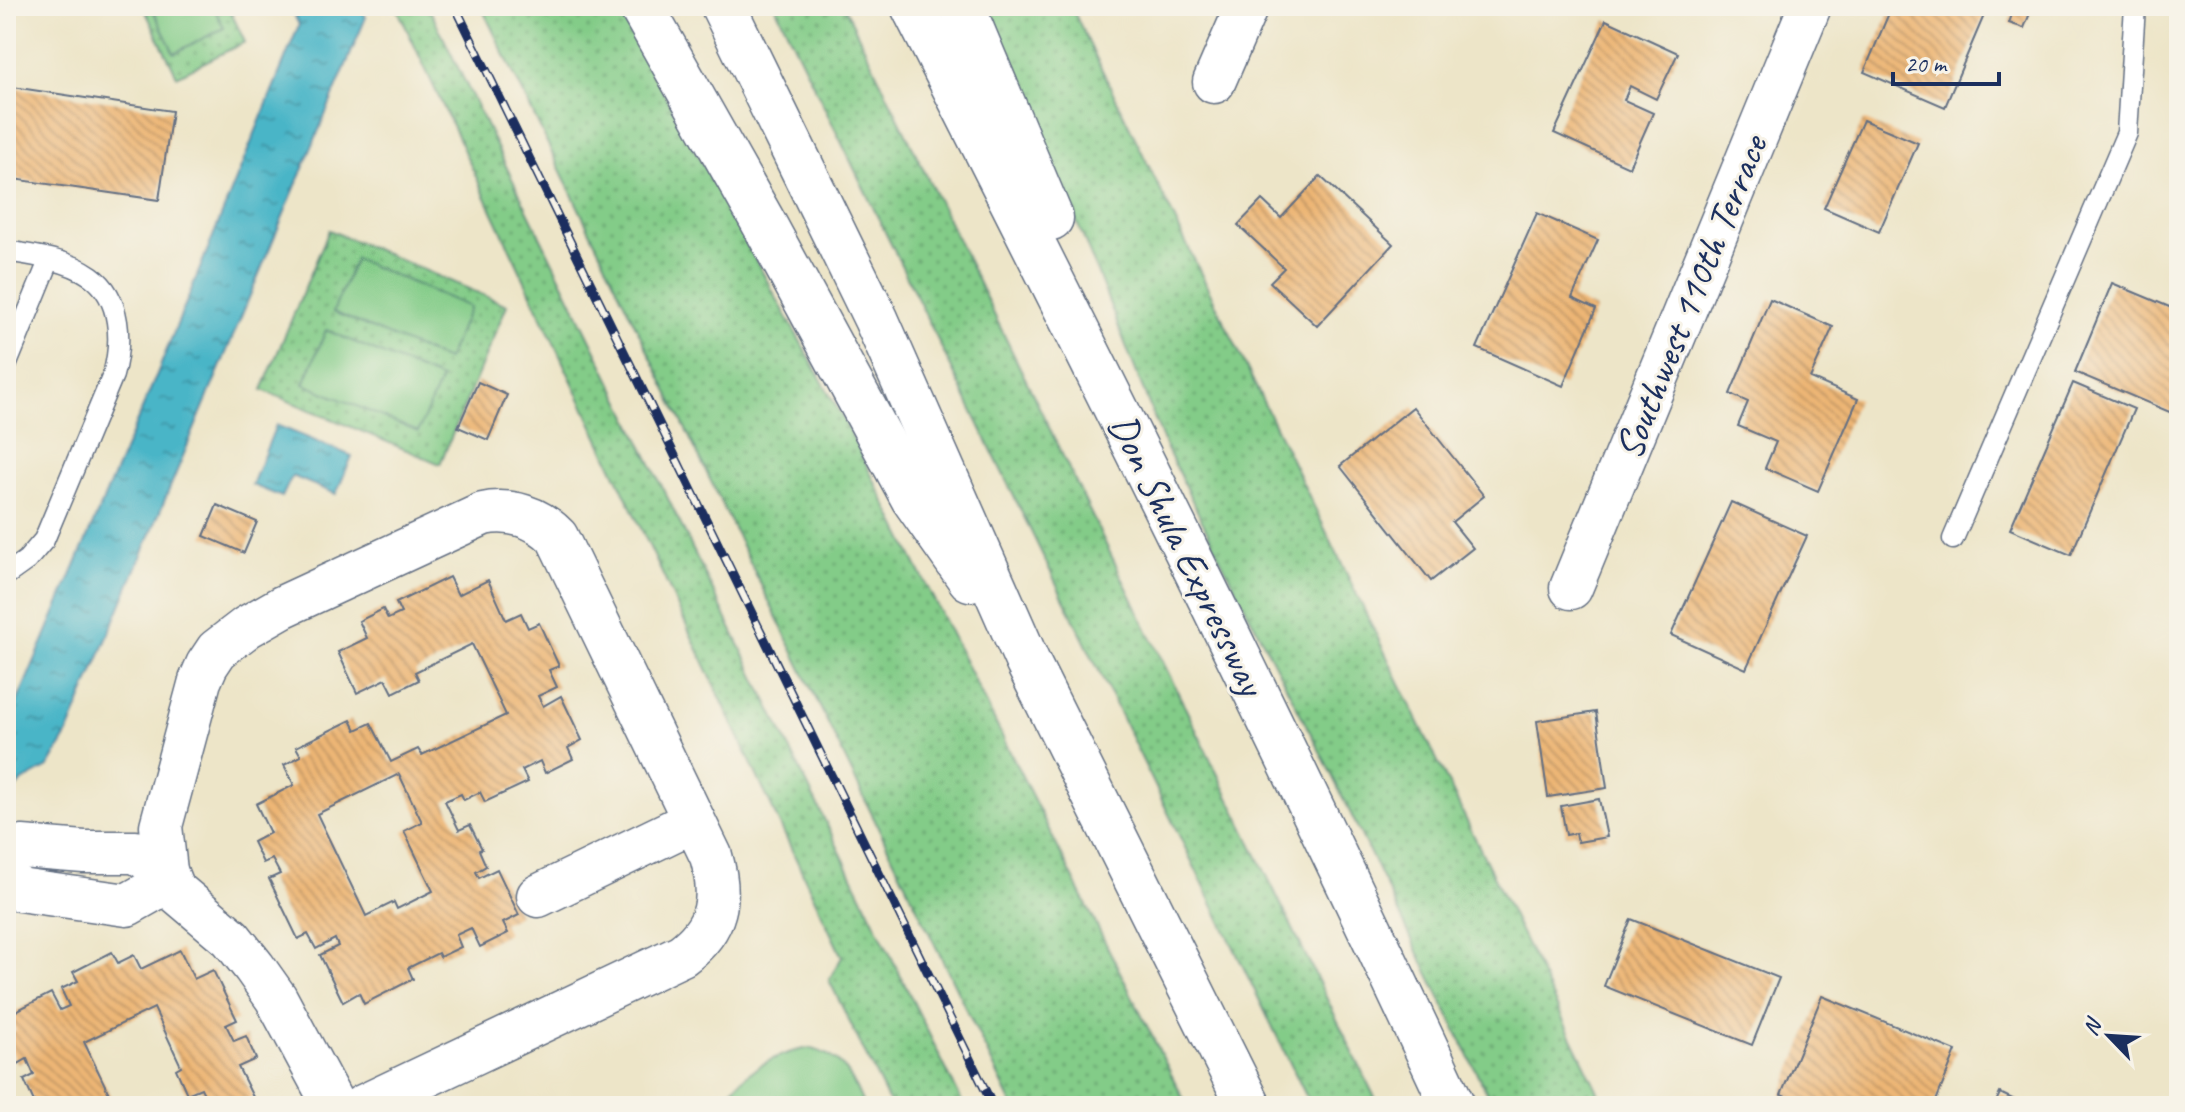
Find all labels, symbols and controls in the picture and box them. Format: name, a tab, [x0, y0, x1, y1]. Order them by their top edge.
scale bar	[1893, 36, 1999, 86]
text: 20 m	[1905, 49, 1948, 79]
street label: Southwest 110th Terrace	[1603, 126, 1780, 466]
street label: Don Shula Expressway	[1098, 406, 1278, 706]
north arrow	[2069, 996, 2149, 1076]
text: N	[2076, 1013, 2109, 1040]

